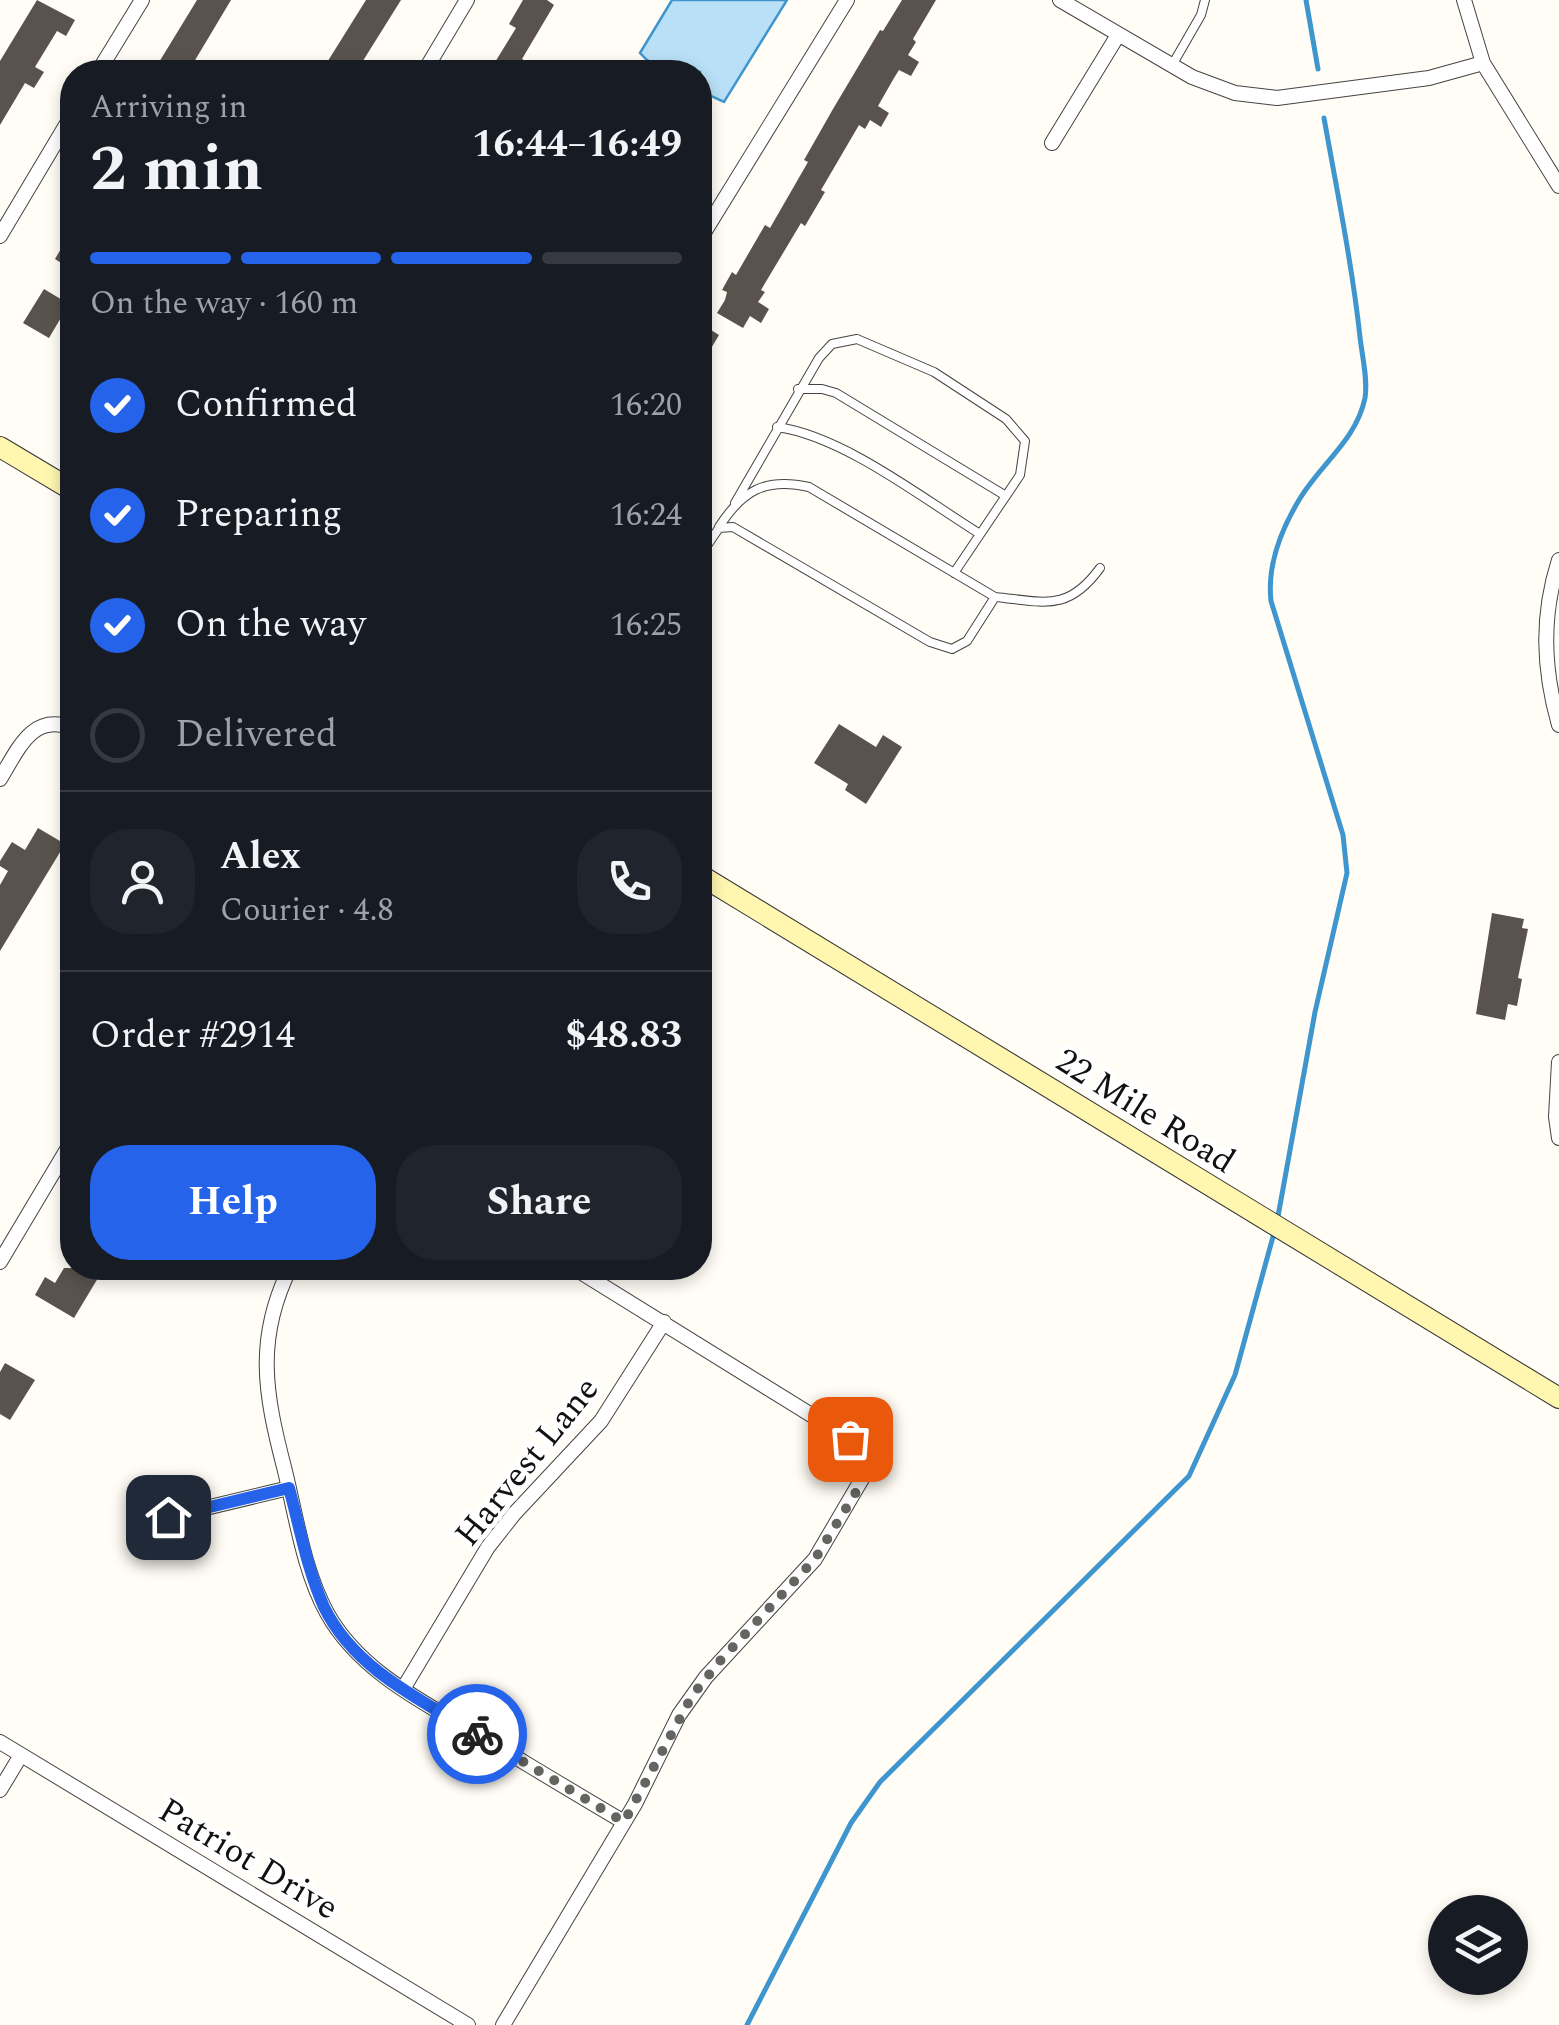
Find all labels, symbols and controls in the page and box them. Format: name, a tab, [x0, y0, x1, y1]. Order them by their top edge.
text: Arriving in	[90, 83, 247, 132]
text: 16:44–16:49	[472, 116, 682, 174]
text: 2 min	[90, 120, 263, 219]
text: On the way · 160 m	[90, 279, 358, 328]
text: Confirmed	[175, 376, 357, 434]
icon: check	[90, 378, 145, 433]
text: 16:20	[610, 381, 682, 430]
text: Preparing	[175, 486, 342, 544]
icon: check	[90, 488, 145, 543]
text: 16:24	[610, 491, 682, 540]
text: On the way	[175, 596, 366, 654]
icon: check	[90, 598, 145, 653]
text: 16:25	[610, 601, 682, 650]
text: Delivered	[175, 706, 337, 764]
text: Alex	[220, 828, 301, 886]
button: person	[90, 829, 195, 934]
button: phone	[577, 829, 682, 934]
text: Courier · 4.8	[220, 886, 393, 935]
text: Order #2914	[90, 1007, 295, 1065]
text: $48.83	[565, 1007, 682, 1065]
street label: 22 Mile Road	[1045, 1035, 1245, 1188]
button: Help	[90, 1145, 376, 1260]
button: Share	[396, 1145, 682, 1260]
street label: Harvest Lane	[442, 1365, 612, 1558]
pin	[808, 1397, 893, 1482]
icon: bag	[823, 1412, 878, 1467]
pin	[126, 1475, 211, 1560]
icon: home	[141, 1490, 196, 1545]
courier	[427, 1684, 527, 1784]
icon: bike	[450, 1707, 505, 1762]
street label: Patriot Drive	[148, 1785, 348, 1934]
map controls	[1428, 1895, 1528, 1995]
button: layers	[1428, 1895, 1528, 1995]

